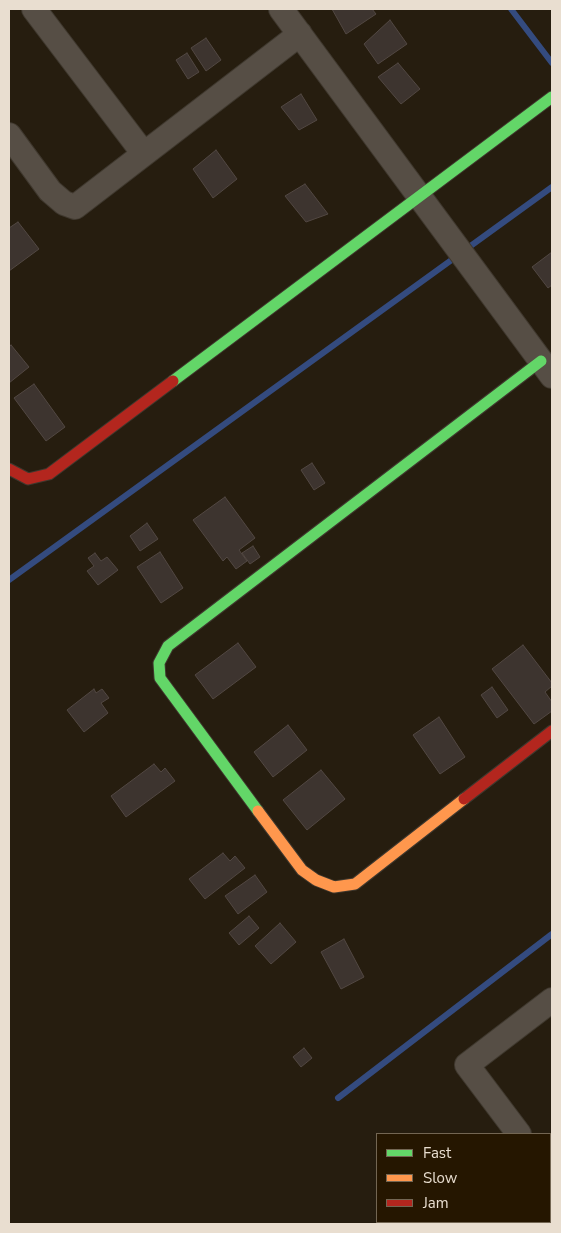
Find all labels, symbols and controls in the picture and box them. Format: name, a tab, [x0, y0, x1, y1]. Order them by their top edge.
legend	[376, 1133, 551, 1223]
text: Fast	[423, 1143, 451, 1163]
text: Slow	[423, 1168, 457, 1188]
text: Jam	[423, 1193, 449, 1213]

